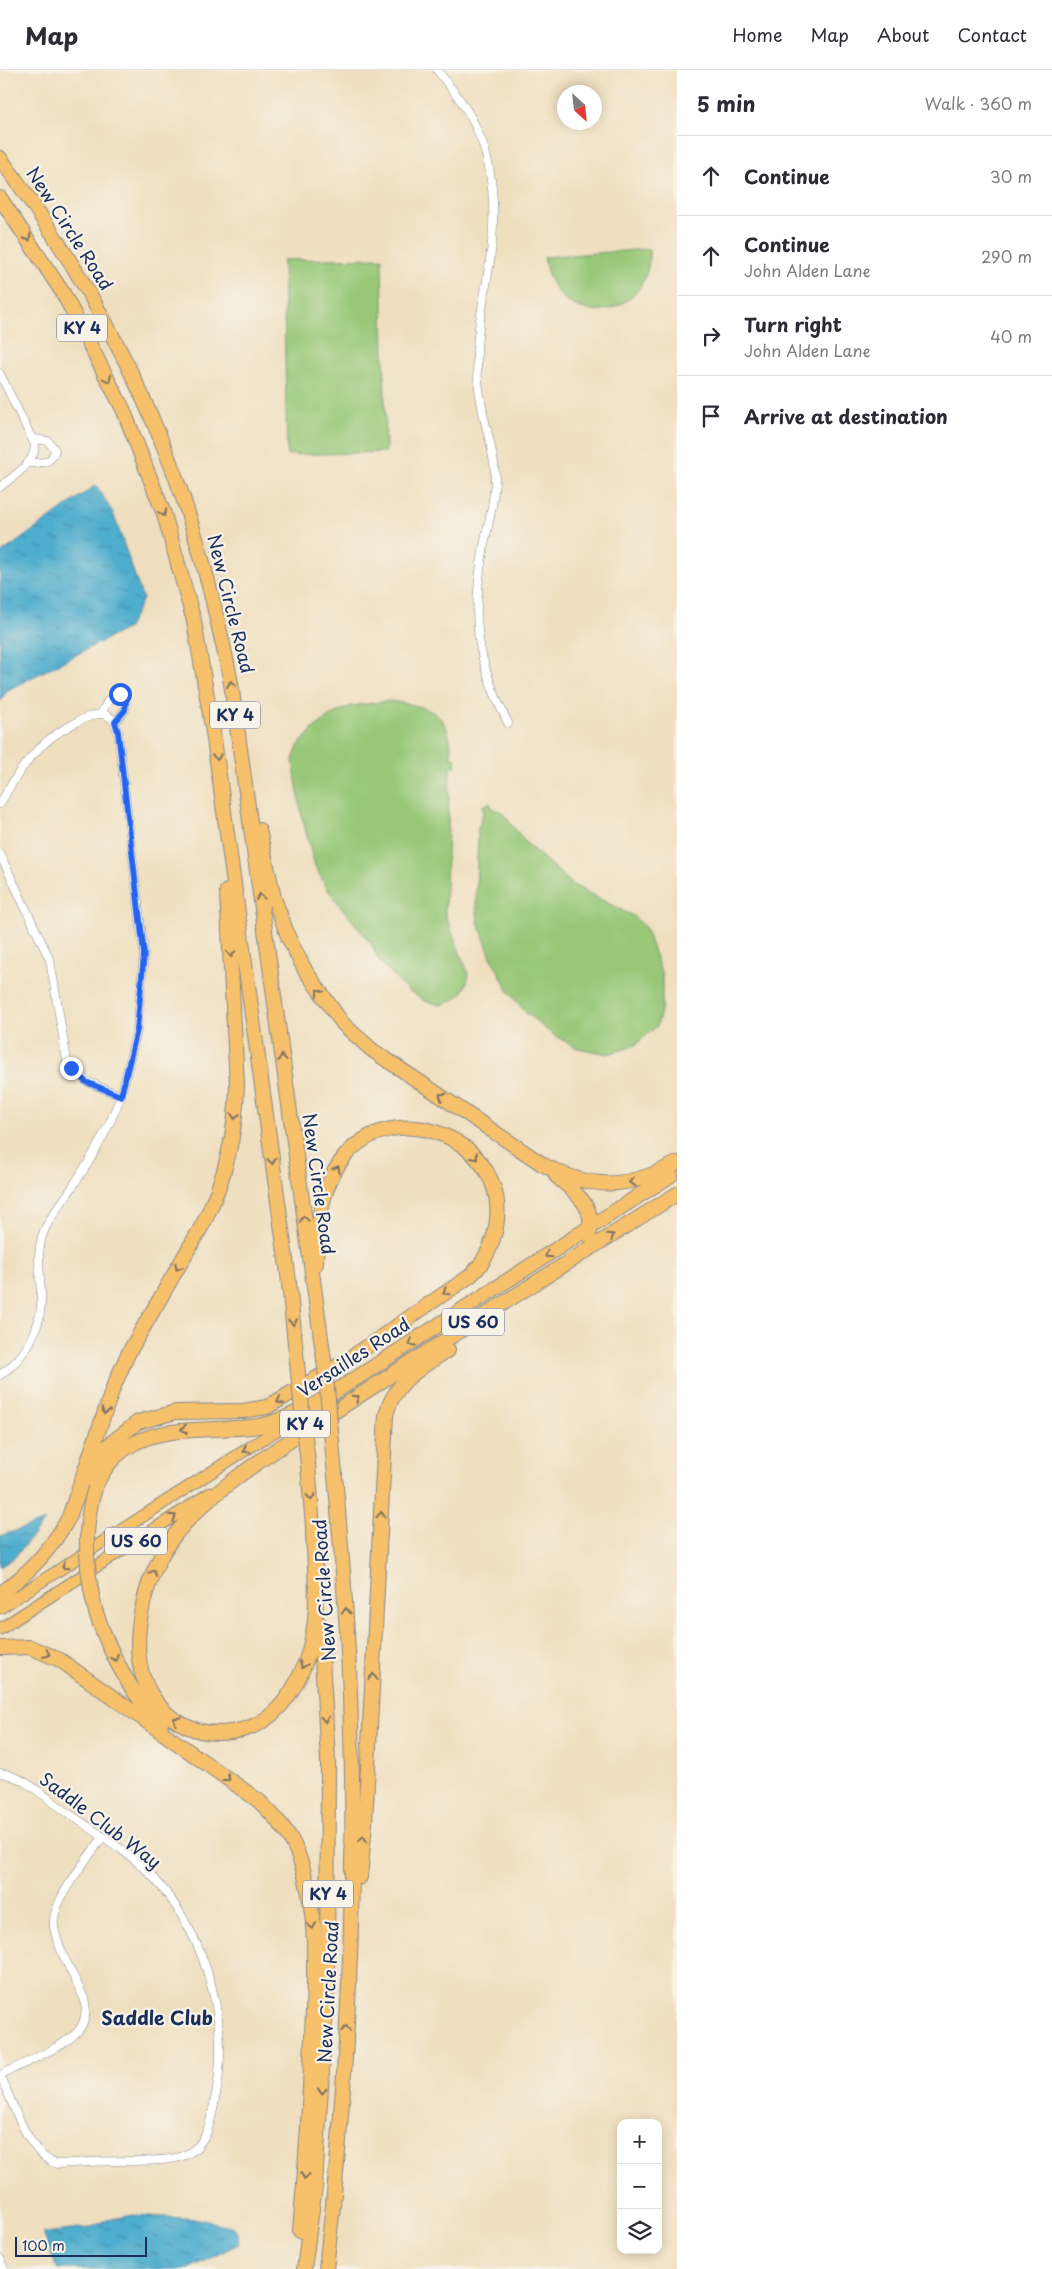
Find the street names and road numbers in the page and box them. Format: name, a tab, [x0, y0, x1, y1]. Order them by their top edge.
street label: New Circle Road	[20, 161, 120, 295]
road number: KY 4	[57, 314, 107, 342]
street label: New Circle Road	[201, 531, 262, 676]
road number: KY 4	[210, 702, 260, 728]
street label: New Circle Road	[296, 1111, 343, 1256]
road number: US 60	[442, 1308, 504, 1336]
street label: Versailles Road	[292, 1310, 415, 1403]
road number: KY 4	[280, 1410, 330, 1438]
street label: New Circle Road	[305, 1518, 342, 1662]
road number: US 60	[105, 1528, 167, 1554]
street label: Saddle Club Way	[34, 1765, 167, 1875]
road number: KY 4	[303, 1880, 353, 1908]
street label: New Circle Road	[310, 1920, 345, 2064]

